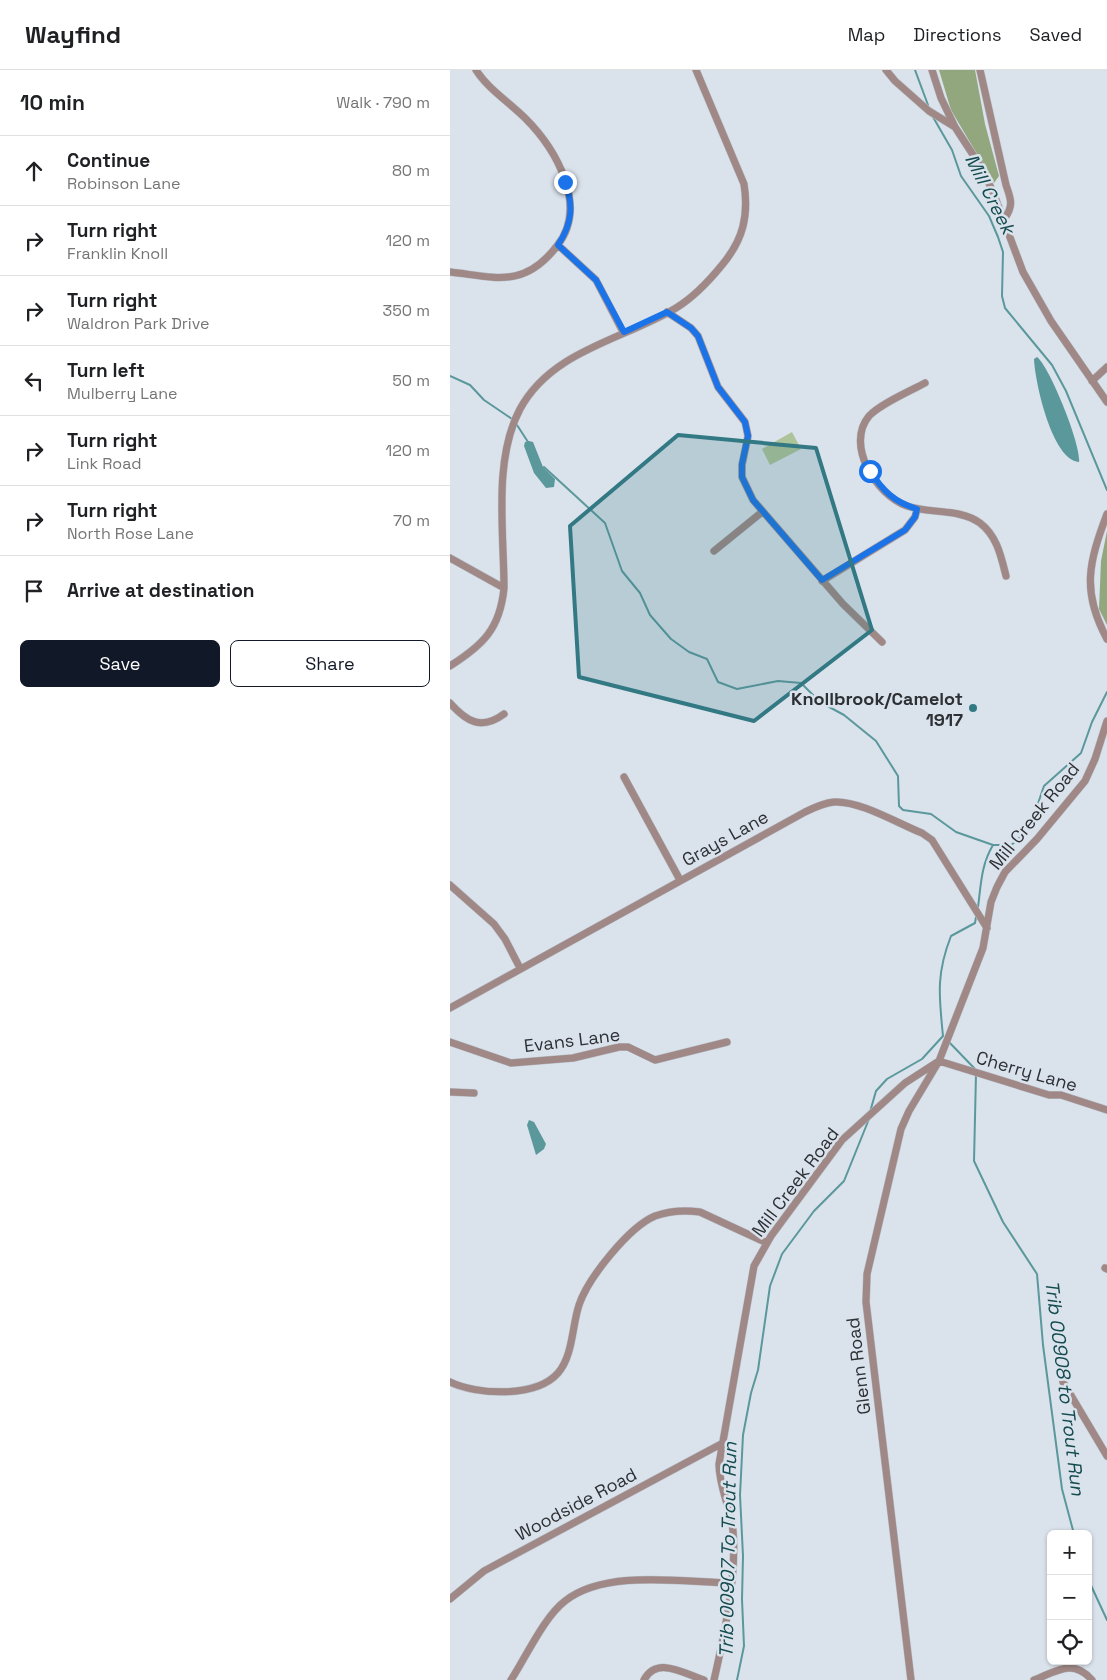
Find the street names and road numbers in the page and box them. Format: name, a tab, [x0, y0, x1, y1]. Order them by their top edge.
street label: Mill Creek Road	[984, 758, 1084, 874]
street label: Grays Lane	[678, 805, 772, 871]
street label: Evans Lane	[522, 1023, 622, 1057]
street label: Cherry Lane	[974, 1046, 1080, 1096]
street label: Mill Creek Road	[746, 1123, 844, 1241]
street label: Glenn Road	[841, 1316, 875, 1416]
street label: Woodside Road	[511, 1462, 641, 1546]

